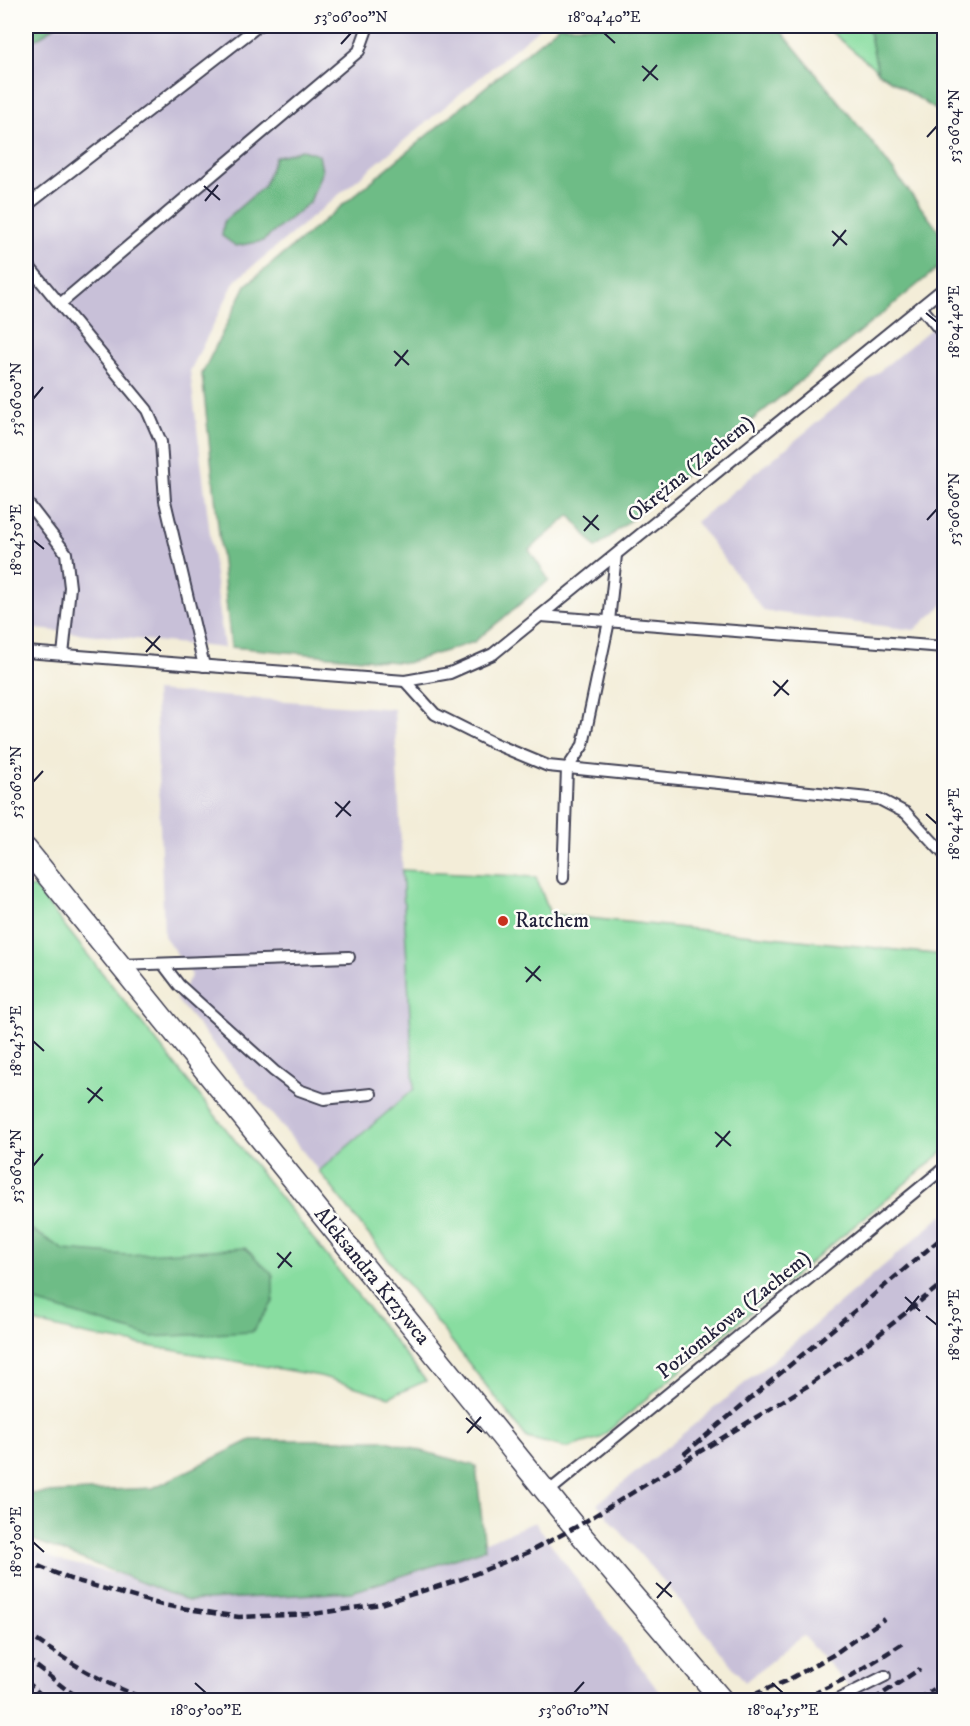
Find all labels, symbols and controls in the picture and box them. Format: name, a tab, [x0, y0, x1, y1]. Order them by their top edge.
text: 53°06'00"N	[314, 8, 388, 27]
text: 18°04'40"E	[567, 8, 641, 27]
text: 53°06'04"N	[945, 89, 964, 163]
text: 18°04'40"E	[945, 285, 964, 359]
text: 53°06'00"N	[7, 362, 26, 436]
street label: Okrężna (Zachem)	[622, 410, 760, 528]
text: 53°06'06"N	[945, 472, 964, 546]
text: 18°04'50"E	[7, 504, 26, 576]
text: 53°06'02"N	[7, 746, 26, 818]
text: 18°04'45"E	[945, 787, 964, 860]
place label: Ratchem	[515, 908, 589, 934]
marker: Ratchem	[496, 914, 510, 928]
text: 18°04'55"E	[7, 1005, 26, 1077]
text: 53°06'04"N	[7, 1129, 26, 1203]
street label: Aleksandra Krzywca	[308, 1202, 436, 1350]
street label: Poziomkowa (Zachem)	[652, 1245, 816, 1385]
text: 18°04'50"E	[945, 1289, 964, 1361]
text: 18°05'00"E	[7, 1506, 26, 1578]
text: 18°05'00"E	[170, 1701, 242, 1720]
text: 53°06'10"N	[539, 1701, 609, 1720]
text: 18°04'55"E	[747, 1701, 819, 1720]

